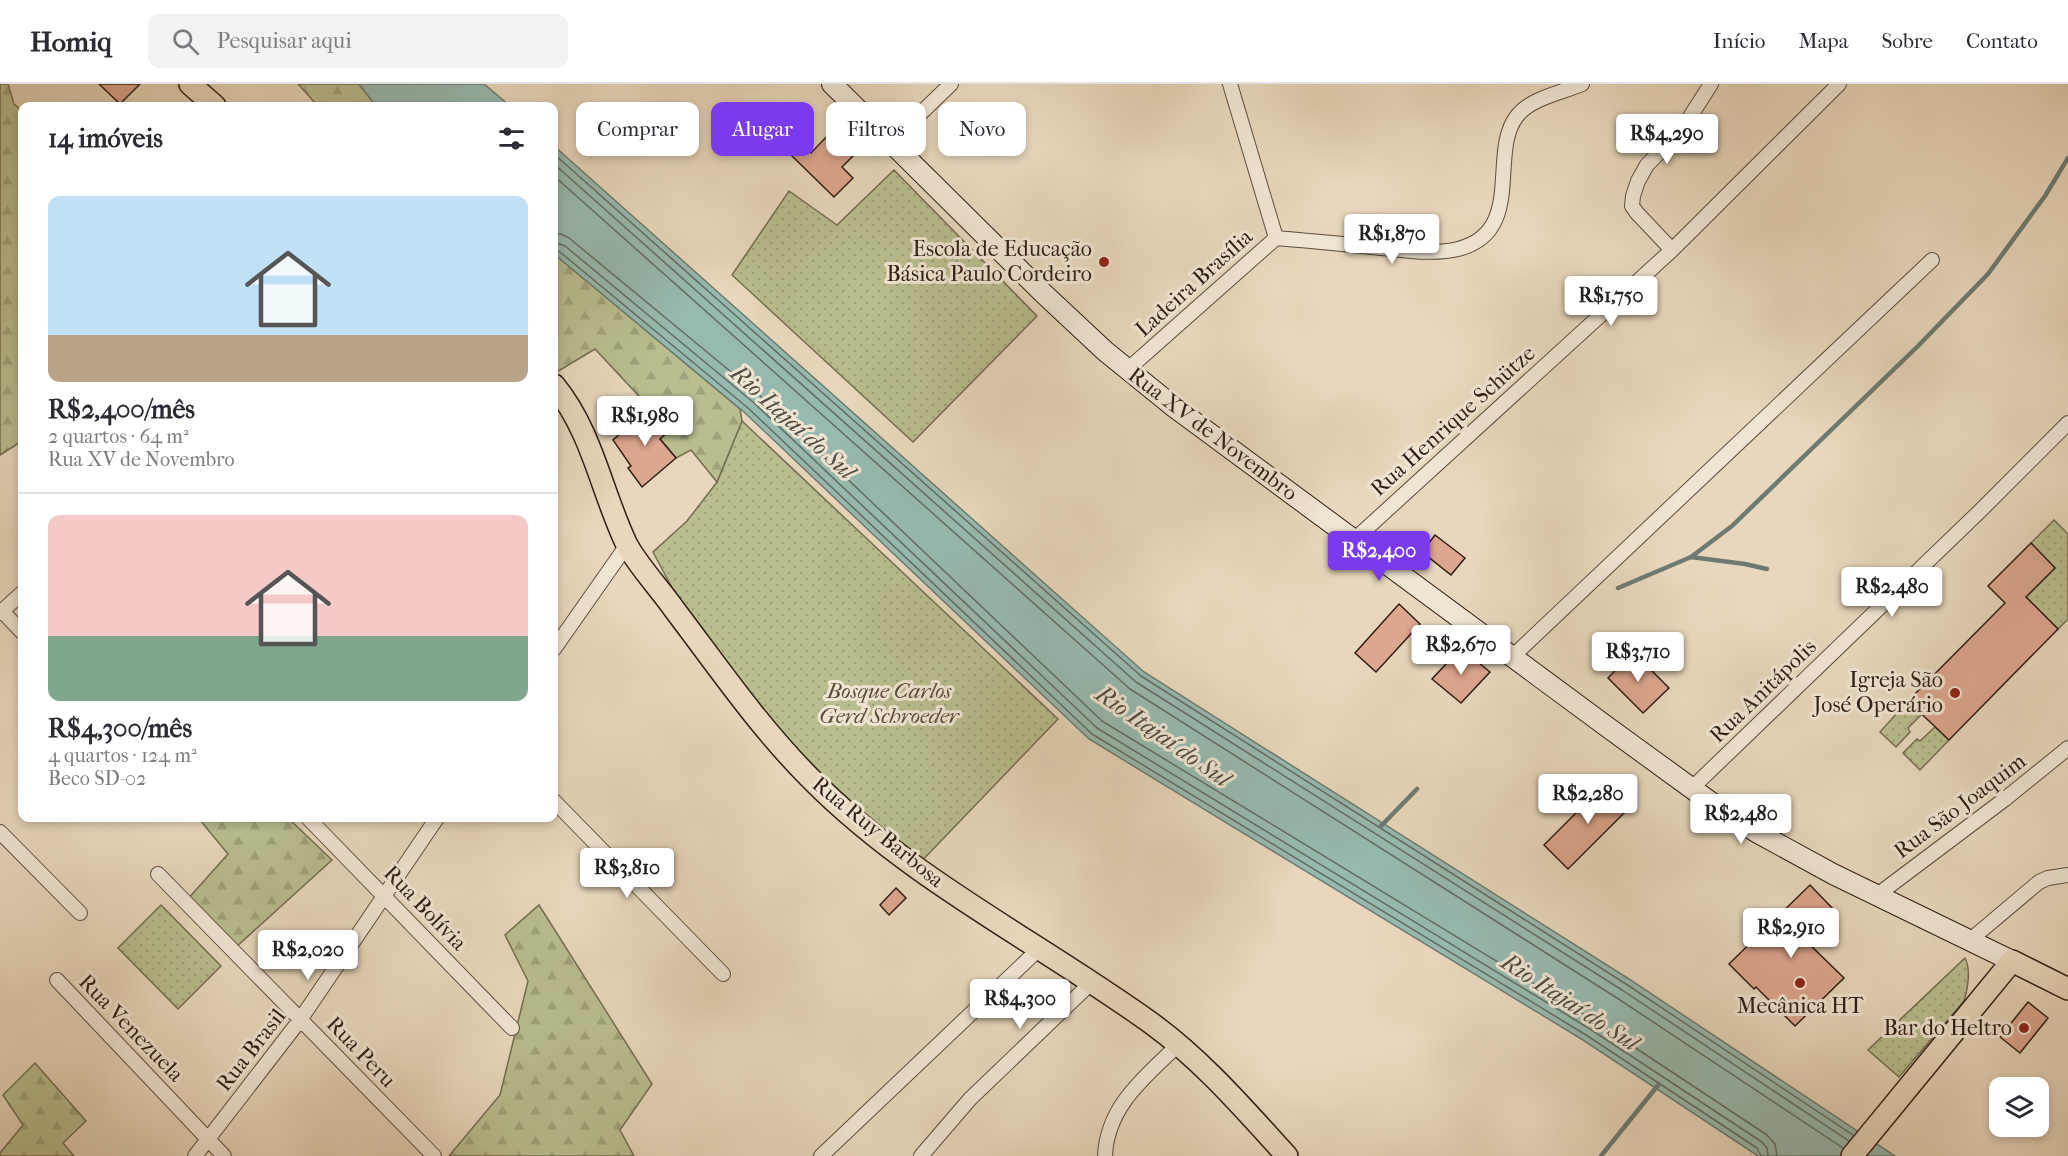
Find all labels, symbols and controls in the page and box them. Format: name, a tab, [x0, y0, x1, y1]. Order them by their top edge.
search box	[148, 14, 568, 68]
text: Homiq	[30, 25, 112, 58]
icon: search	[169, 25, 202, 58]
text: Pesquisar aqui	[217, 28, 352, 54]
text: Início	[1713, 29, 1765, 53]
text: Mapa	[1798, 29, 1848, 53]
text: Sobre	[1881, 29, 1933, 53]
text: Contato	[1966, 29, 2038, 53]
chip: Comprar	[576, 102, 699, 156]
chip: Alugar	[711, 102, 814, 156]
chip: Filtros	[826, 102, 926, 156]
chip: Novo	[938, 102, 1026, 156]
pin: R$4,290	[1612, 114, 1722, 165]
icon: filters	[495, 122, 528, 155]
text: R$4,290	[1630, 122, 1704, 145]
text: 14 imóveis	[48, 123, 163, 154]
pin: R$1,870	[1337, 214, 1447, 265]
text: R$1,870	[1358, 222, 1426, 245]
street label: Ladeira Brasília	[1130, 223, 1258, 342]
icon: home	[234, 235, 342, 343]
place label: Escola de Educação Básica Paulo Cordeiro	[886, 236, 1092, 287]
marker: Escola de Educação Básica Paulo Cordeiro	[1097, 255, 1111, 269]
pin: R$1,750	[1556, 276, 1666, 327]
text: R$1,750	[1579, 284, 1643, 307]
street label: Rua Henrique Schütze	[1365, 340, 1541, 502]
water label: Rio Itajaí do Sul	[724, 358, 863, 487]
street label: Rua XV de Novembro	[1123, 362, 1303, 506]
text: R$2,400/mês	[48, 394, 195, 425]
pin: R$1,980	[590, 396, 700, 447]
text: R$1,980	[611, 404, 679, 427]
text: 2 quartos · 64 m²	[48, 425, 189, 448]
text: Rua XV de Novembro	[48, 448, 235, 471]
pin: R$2,400	[1324, 531, 1434, 582]
text: R$2,400	[1342, 539, 1416, 562]
icon: home	[234, 554, 342, 662]
pin: R$2,480	[1837, 567, 1947, 618]
text: R$2,480	[1855, 575, 1929, 598]
pin: R$2,670	[1406, 625, 1516, 676]
pin: R$3,710	[1583, 632, 1693, 683]
text: R$2,670	[1425, 633, 1497, 656]
street label: Rua Anitápolis	[1704, 634, 1822, 748]
text: R$3,710	[1606, 640, 1670, 663]
place label: Igreja São José Operário	[1811, 667, 1943, 718]
park label: Bosque Carlos Gerd Schroeder	[819, 678, 961, 729]
water label: Rio Itajaí do Sul	[1089, 678, 1238, 794]
marker: Igreja São José Operário	[1948, 686, 1962, 700]
text: R$4,300/mês	[48, 713, 192, 744]
text: 4 quartos · 124 m²	[48, 744, 197, 767]
street label: Rua São Joaquim	[1889, 748, 2032, 864]
text: Beco SD-02	[48, 767, 146, 790]
street label: Rua Ruy Barbosa	[807, 771, 950, 894]
pin: R$2,280	[1533, 774, 1643, 825]
text: R$2,280	[1552, 782, 1624, 805]
pin: R$2,480	[1686, 794, 1796, 845]
text: R$2,480	[1704, 802, 1778, 825]
pin: R$3,810	[572, 848, 682, 899]
text: R$3,810	[594, 856, 660, 879]
street label: Rua Bolívia	[378, 860, 472, 957]
pin: R$2,910	[1736, 908, 1846, 959]
text: R$2,910	[1757, 916, 1825, 939]
pin: R$2,020	[253, 930, 363, 981]
text: R$2,020	[272, 938, 344, 961]
water label: Rio Itajaí do Sul	[1495, 946, 1646, 1058]
street label: Rua Venezuela	[73, 969, 189, 1088]
marker: Mecânica HT	[1793, 976, 1807, 990]
pin: R$4,300	[965, 979, 1075, 1030]
text: R$4,300	[984, 987, 1056, 1010]
place label: Mecânica HT	[1737, 993, 1864, 1019]
street label: Rua Brasil	[211, 1004, 291, 1096]
street label: Rua Peru	[321, 1011, 401, 1093]
place label: Bar do Heltro	[1883, 1015, 2012, 1041]
marker: Bar do Heltro	[2017, 1021, 2031, 1035]
map controls	[1989, 1077, 2049, 1137]
button: layers	[1989, 1077, 2049, 1137]

